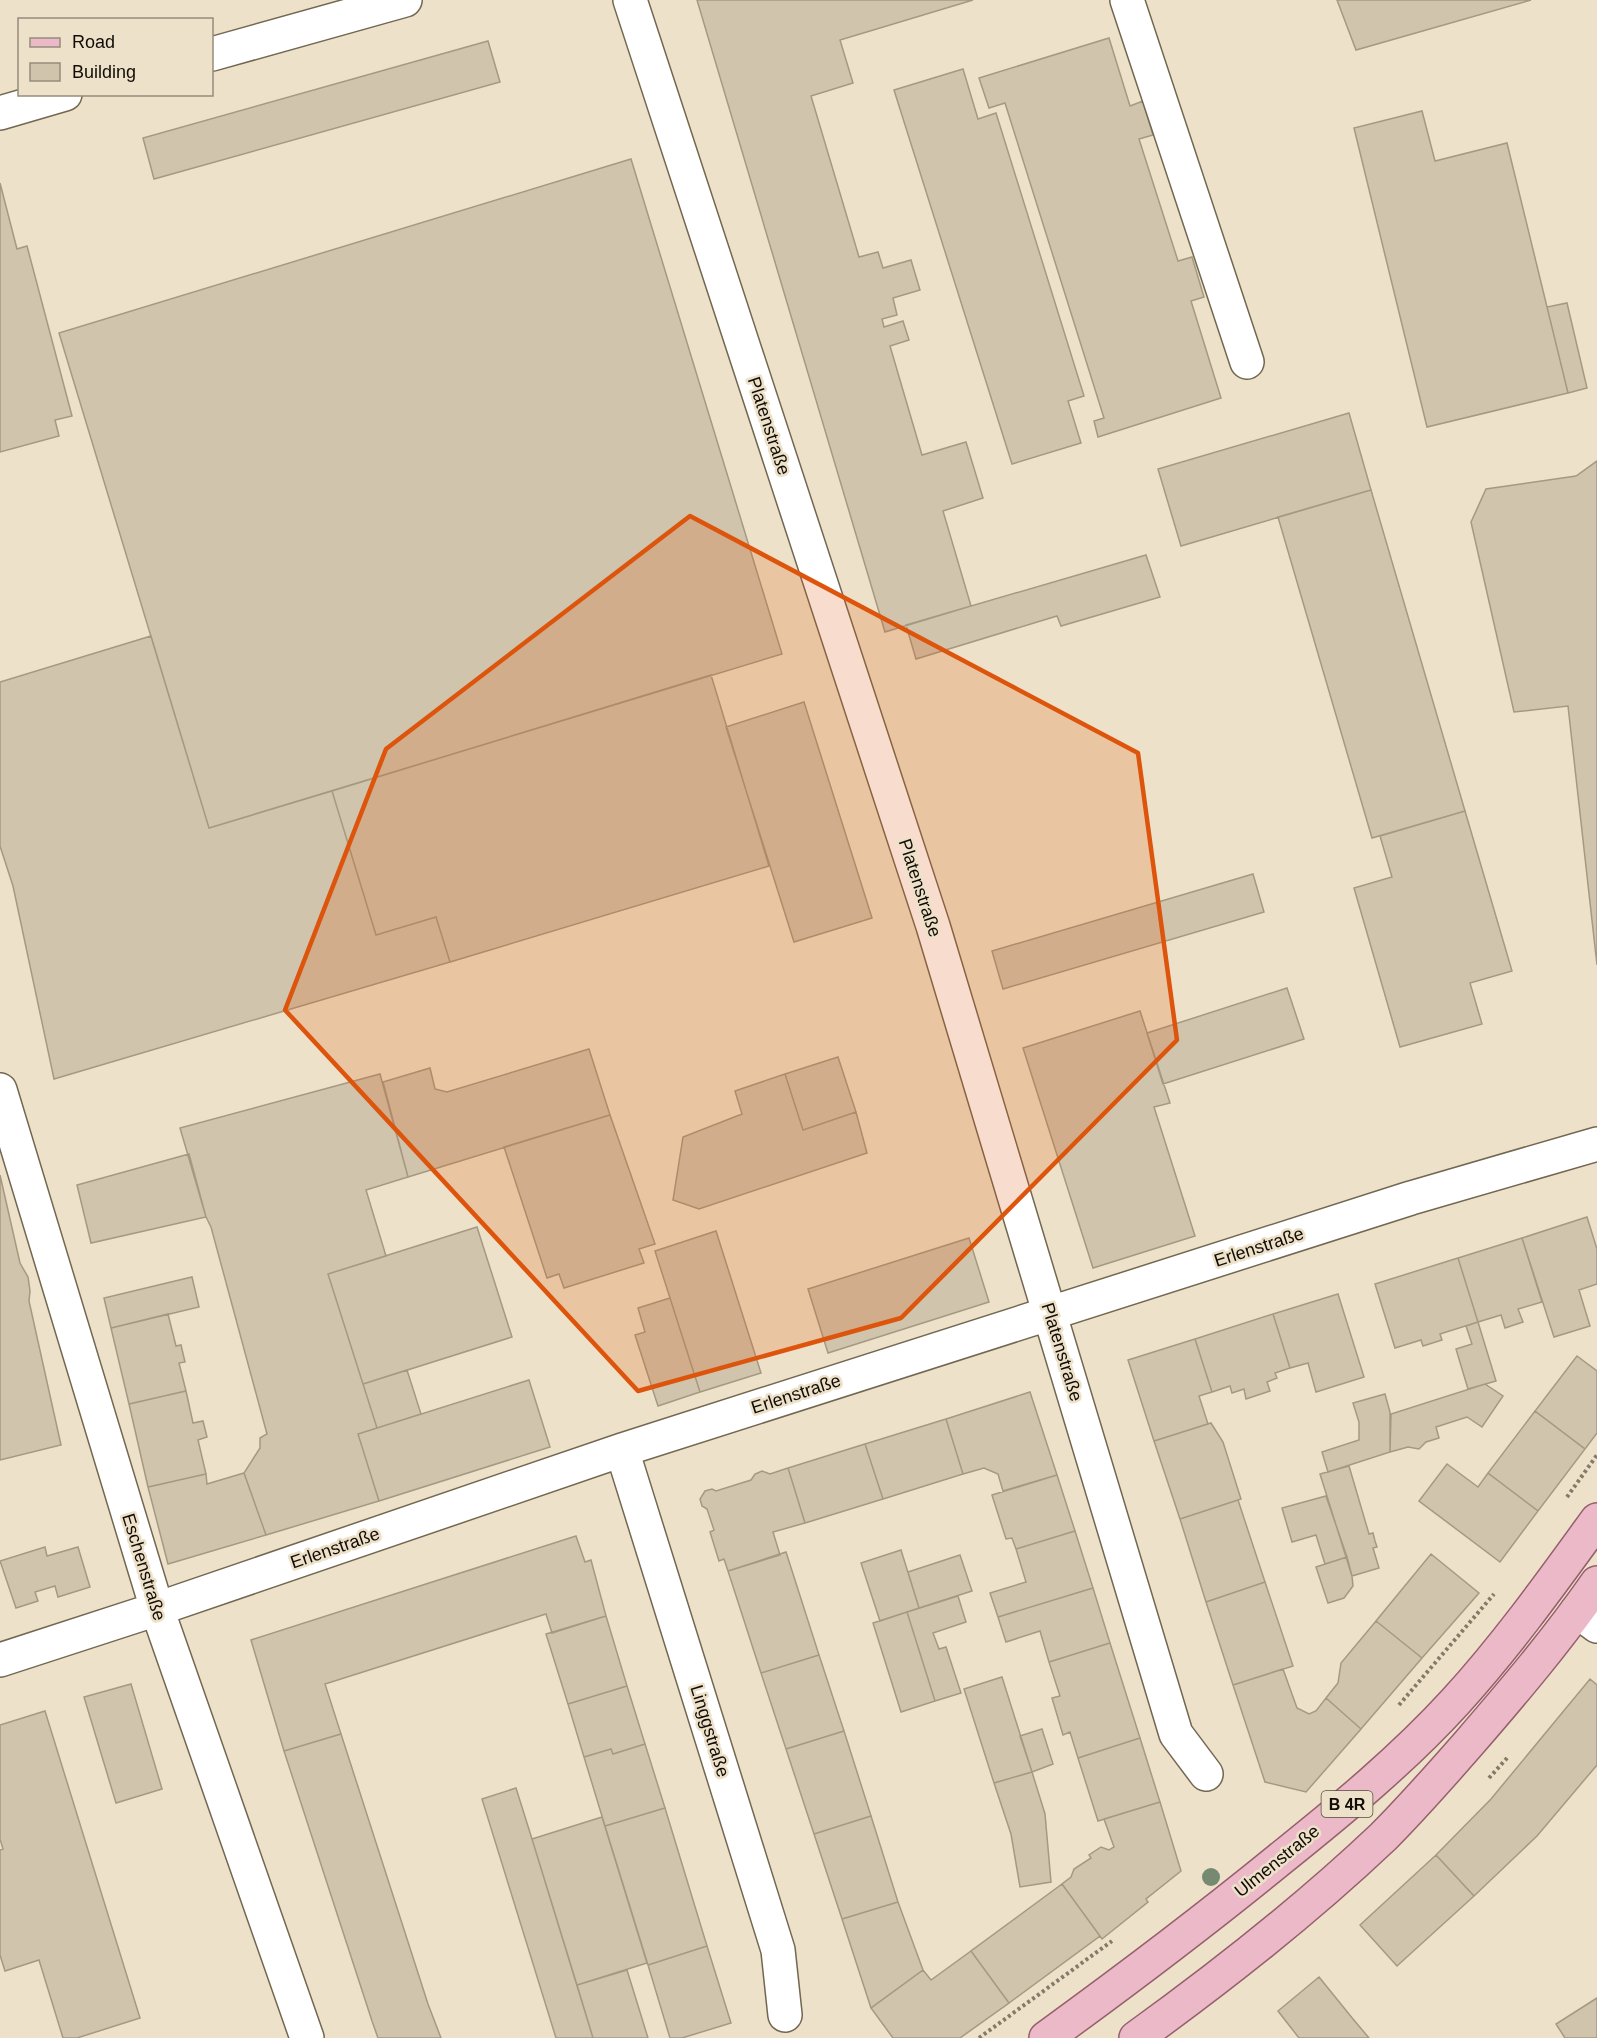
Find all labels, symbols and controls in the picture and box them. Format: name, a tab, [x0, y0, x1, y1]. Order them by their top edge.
legend	[18, 18, 213, 96]
text: Road	[72, 32, 115, 52]
text: Building	[72, 62, 136, 82]
street label: Platenstraße	[744, 374, 794, 478]
street label: Platenstraße	[895, 836, 945, 940]
street label: Erlenstraße	[1212, 1223, 1306, 1271]
street label: Platenstraße	[1038, 1300, 1086, 1404]
street label: Erlenstraße	[749, 1370, 843, 1418]
street label: Eschenstraße	[118, 1511, 170, 1623]
street label: Erlenstraße	[288, 1523, 382, 1573]
street label: Linggstraße	[687, 1683, 733, 1779]
road number: B 4R	[1322, 1791, 1372, 1817]
street label: Ulmenstraße	[1231, 1821, 1323, 1901]

